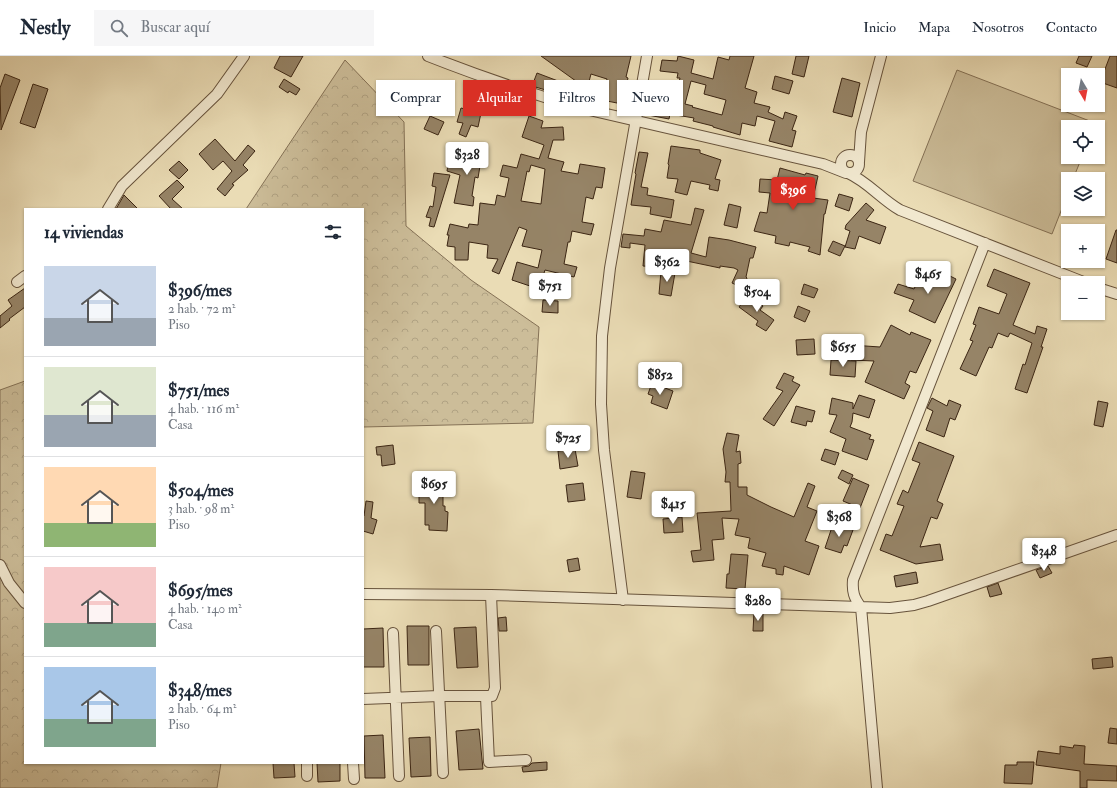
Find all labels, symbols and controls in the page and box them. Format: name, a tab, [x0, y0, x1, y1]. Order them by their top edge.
search box	[94, 10, 374, 46]
text: Nestly	[20, 16, 70, 40]
icon: search	[108, 17, 130, 39]
text: Buscar aquí	[140, 18, 210, 37]
text: Inicio	[863, 19, 896, 36]
text: Mapa	[918, 19, 950, 36]
text: Nosotros	[972, 19, 1024, 36]
text: Contacto	[1046, 19, 1097, 36]
north arrow	[1061, 68, 1105, 112]
map controls	[1061, 68, 1105, 320]
chip: Comprar	[376, 80, 455, 116]
chip: Alquilar	[463, 80, 536, 116]
chip: Filtros	[544, 80, 609, 116]
chip: Nuevo	[617, 80, 683, 116]
button: locate	[1061, 120, 1105, 164]
pin: $328	[443, 142, 491, 176]
text: $328	[454, 147, 480, 163]
button: layers	[1061, 172, 1105, 216]
pin: $396	[769, 177, 817, 211]
text: $396	[780, 182, 806, 198]
icon: filters	[322, 221, 344, 243]
text: 14 viviendas	[44, 222, 123, 243]
button: +	[1061, 224, 1105, 268]
pin: $362	[643, 249, 691, 283]
text: $362	[654, 254, 680, 270]
pin: $465	[904, 261, 952, 295]
text: $465	[915, 266, 941, 282]
pin: $751	[526, 273, 574, 307]
button: −	[1061, 276, 1105, 320]
text: $751	[538, 278, 562, 294]
pin: $504	[733, 279, 781, 313]
text: $396/mes	[168, 280, 232, 301]
icon: home	[76, 282, 124, 330]
text: $504	[744, 284, 770, 300]
text: 2 hab. · 72 m²	[168, 301, 235, 317]
text: Piso	[168, 317, 190, 333]
pin: $655	[819, 334, 867, 368]
text: $655	[830, 339, 856, 355]
pin: $852	[636, 362, 684, 396]
text: $852	[647, 367, 673, 383]
text: $751/mes	[168, 380, 229, 401]
icon: home	[76, 383, 124, 431]
text: 4 hab. · 116 m²	[168, 401, 239, 417]
text: Casa	[168, 417, 193, 433]
pin: $725	[544, 425, 592, 459]
text: $725	[555, 430, 581, 446]
pin: $695	[410, 471, 458, 505]
text: $695	[421, 476, 447, 492]
text: $504/mes	[168, 480, 234, 501]
icon: home	[76, 483, 124, 531]
pin: $415	[649, 491, 697, 525]
text: $415	[661, 496, 685, 512]
text: 3 hab. · 98 m²	[168, 501, 234, 517]
pin: $368	[815, 504, 863, 538]
text: $368	[826, 509, 852, 525]
text: Piso	[168, 517, 190, 533]
pin: $348	[1020, 538, 1068, 572]
text: $348	[1031, 543, 1057, 559]
text: $695/mes	[168, 580, 233, 601]
icon: home	[76, 583, 124, 631]
pin: $280	[734, 588, 782, 622]
text: $280	[745, 593, 771, 609]
text: 4 hab. · 140 m²	[168, 601, 242, 617]
text: Casa	[168, 617, 193, 633]
text: $348/mes	[168, 680, 232, 701]
icon: home	[76, 683, 124, 731]
text: 2 hab. · 64 m²	[168, 701, 236, 717]
text: Piso	[168, 717, 190, 733]

